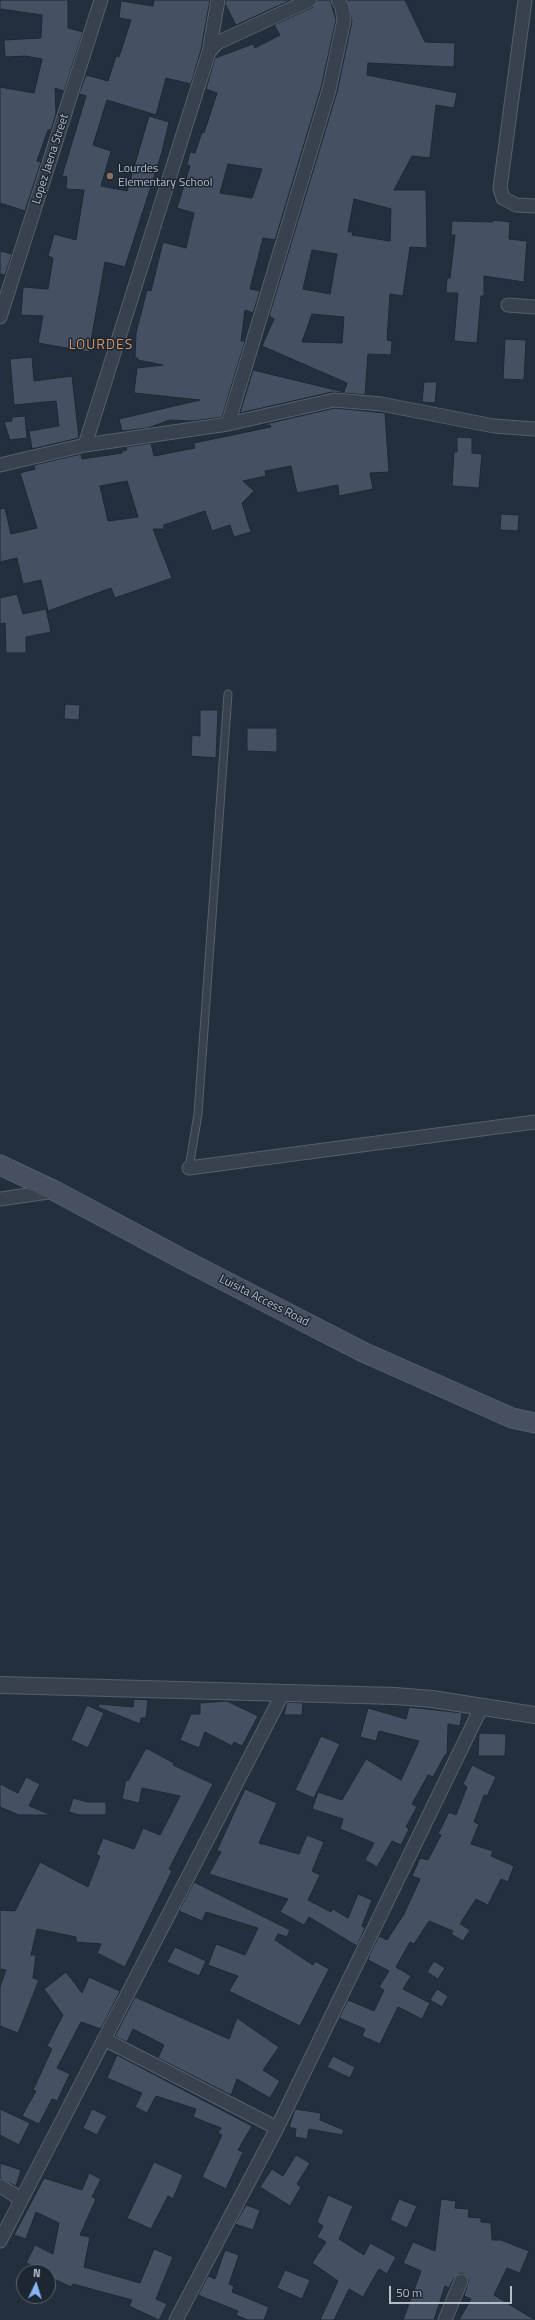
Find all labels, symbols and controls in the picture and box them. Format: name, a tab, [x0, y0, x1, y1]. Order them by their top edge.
street label: Lopez Jaena Street	[30, 112, 72, 206]
place label: Lourdes Elementary School	[118, 162, 212, 190]
marker: Lourdes Elementary School	[105, 171, 115, 181]
district label: LOURDES	[69, 338, 133, 354]
street label: Luisita Access Road	[217, 1272, 311, 1330]
north arrow	[16, 2264, 56, 2304]
text: N	[32, 2265, 41, 2281]
scale bar	[391, 2278, 514, 2304]
text: 50 m	[396, 2283, 422, 2302]

